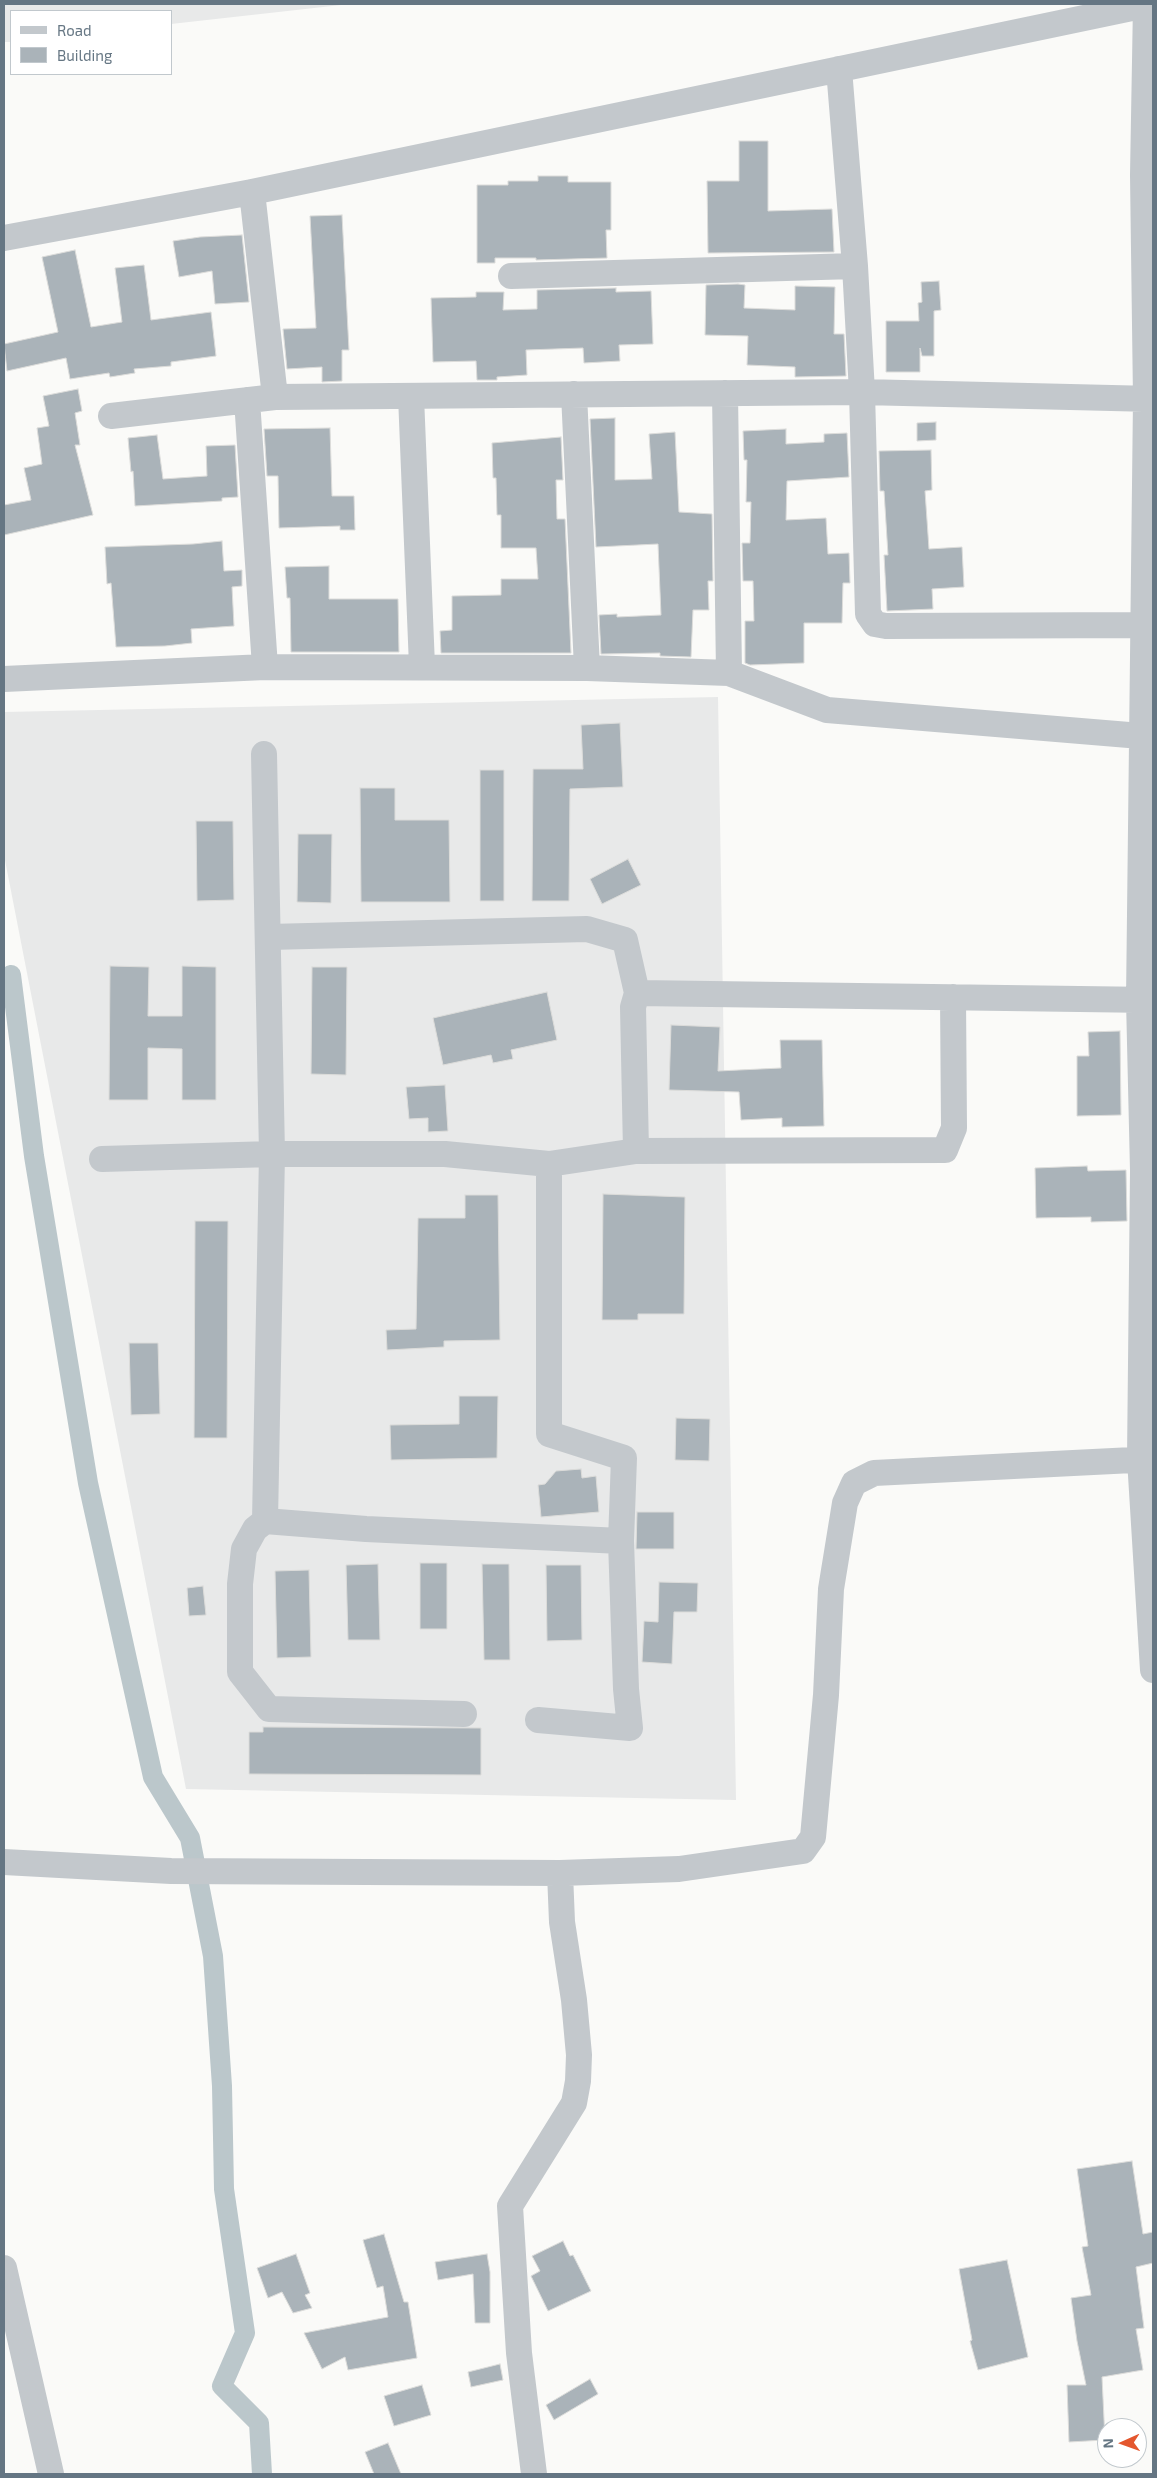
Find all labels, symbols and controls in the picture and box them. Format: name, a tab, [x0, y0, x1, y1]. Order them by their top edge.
legend	[10, 10, 172, 75]
text: Road	[57, 21, 92, 39]
text: Building	[57, 46, 112, 64]
north arrow	[1097, 2418, 1147, 2468]
text: N	[1099, 2438, 1116, 2449]

